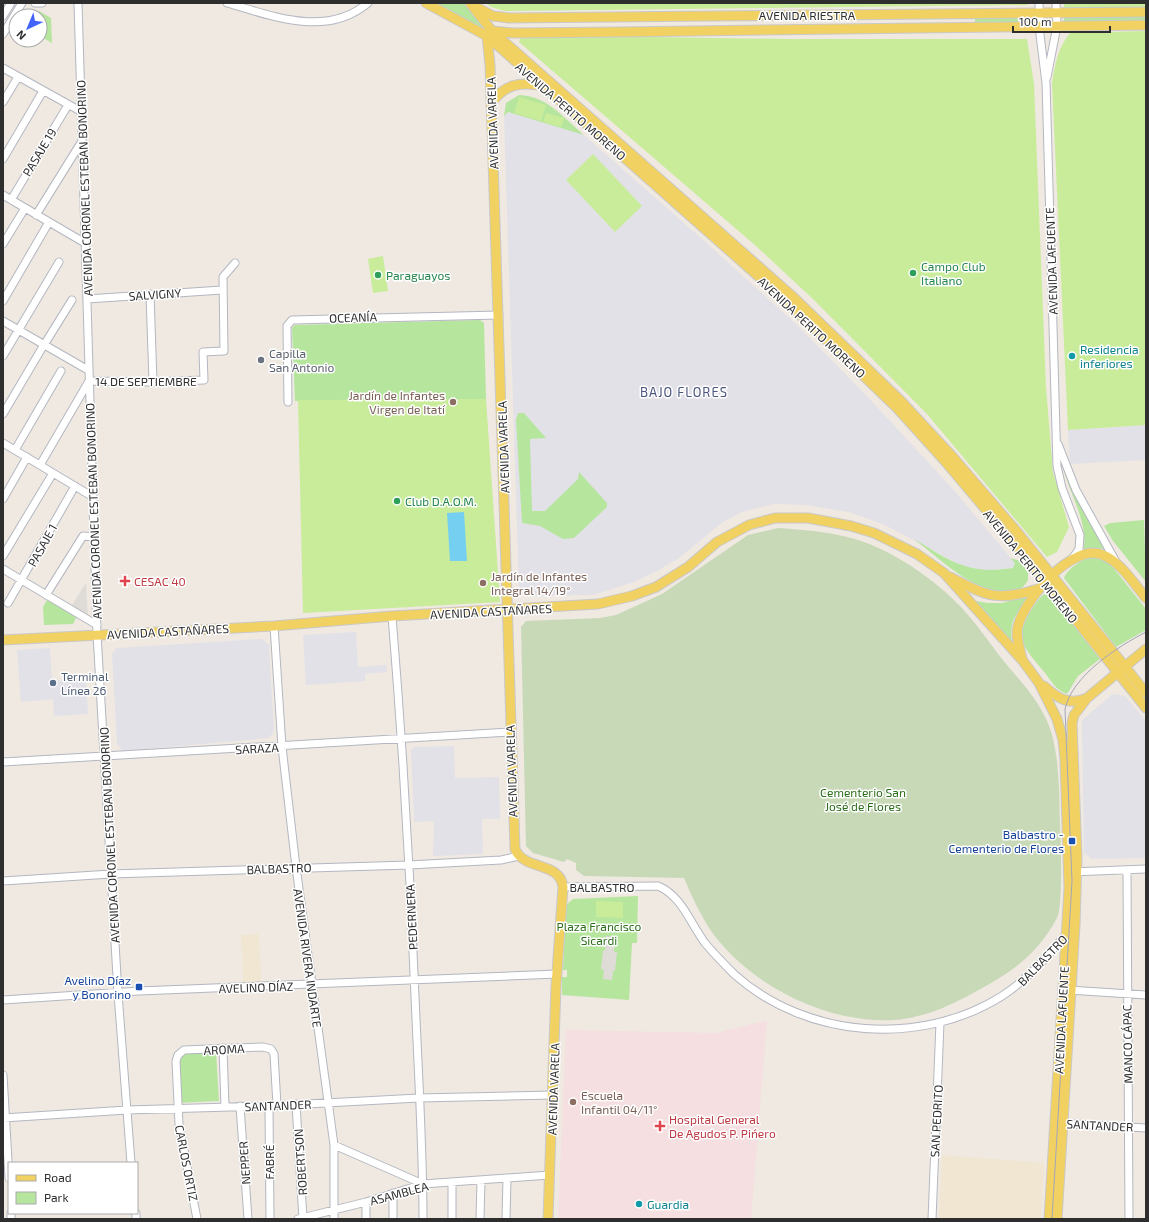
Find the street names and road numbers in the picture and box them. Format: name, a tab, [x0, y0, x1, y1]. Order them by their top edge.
street label: AVENIDA RIESTRA	[759, 8, 856, 22]
street label: AVENIDA PERITO MORENO	[513, 59, 629, 163]
street label: AVENIDA VARELA	[483, 76, 501, 169]
street label: AVENIDA CORONEL ESTEBAN BONORINO	[73, 80, 95, 296]
street label: PASAJE 19	[19, 125, 59, 179]
street label: AVENIDA LAFUENTE	[1042, 207, 1060, 315]
street label: AVENIDA PERITO MORENO	[755, 274, 869, 380]
street label: SALVIGNY	[128, 285, 182, 303]
street label: OCEANÍA	[329, 309, 378, 325]
street label: 14 DE SEPTIEMBRE	[95, 374, 197, 388]
street label: AVENIDA VARELA	[494, 400, 512, 493]
street label: AVENIDA CORONEL ESTEBAN BONORINO	[82, 403, 104, 619]
street label: AVENIDA PERITO MORENO	[981, 507, 1081, 625]
street label: PASAJE 1	[25, 521, 59, 569]
street label: AVENIDA CASTAÑARES	[430, 601, 553, 621]
street label: AVENIDA CASTAÑARES	[107, 621, 230, 641]
street label: AVENIDA VARELA	[502, 724, 520, 817]
street label: AVENIDA CORONEL ESTEBAN BONORINO	[96, 727, 122, 943]
street label: SARAZA	[235, 740, 280, 756]
street label: BALBASTRO	[246, 860, 312, 876]
street label: BALBASTRO	[569, 880, 635, 894]
street label: PEDERNERA	[402, 883, 420, 950]
street label: AVENIDA RIVERA INDARTE	[291, 888, 325, 1029]
street label: BALBASTRO	[1014, 932, 1070, 988]
street label: AVENIDA LAFUENTE	[1051, 966, 1071, 1074]
street label: AVELINO DÍAZ	[218, 979, 294, 995]
street label: MANCO CÁPAC	[1119, 1004, 1135, 1084]
street label: AROMA	[203, 1041, 245, 1057]
street label: AVENIDA VARELA	[544, 1042, 562, 1135]
street label: SAN PEDRITO	[927, 1084, 945, 1158]
street label: SANTANDER	[244, 1097, 312, 1113]
street label: SANTANDER	[1066, 1116, 1134, 1134]
street label: CARLOS ORTIZ	[173, 1124, 201, 1202]
street label: ROBERTSON	[291, 1128, 309, 1196]
street label: NEPPER	[236, 1141, 252, 1185]
street label: FABRÉ	[262, 1144, 276, 1179]
street label: ASAMBLEA	[368, 1178, 430, 1208]

